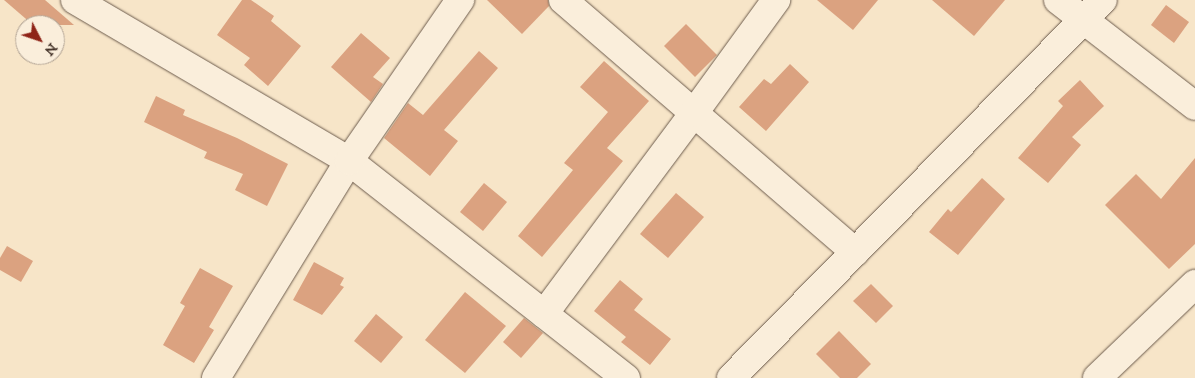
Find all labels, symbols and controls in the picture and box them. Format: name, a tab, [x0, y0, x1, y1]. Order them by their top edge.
north arrow	[15, 15, 65, 65]
text: N	[40, 39, 61, 59]

